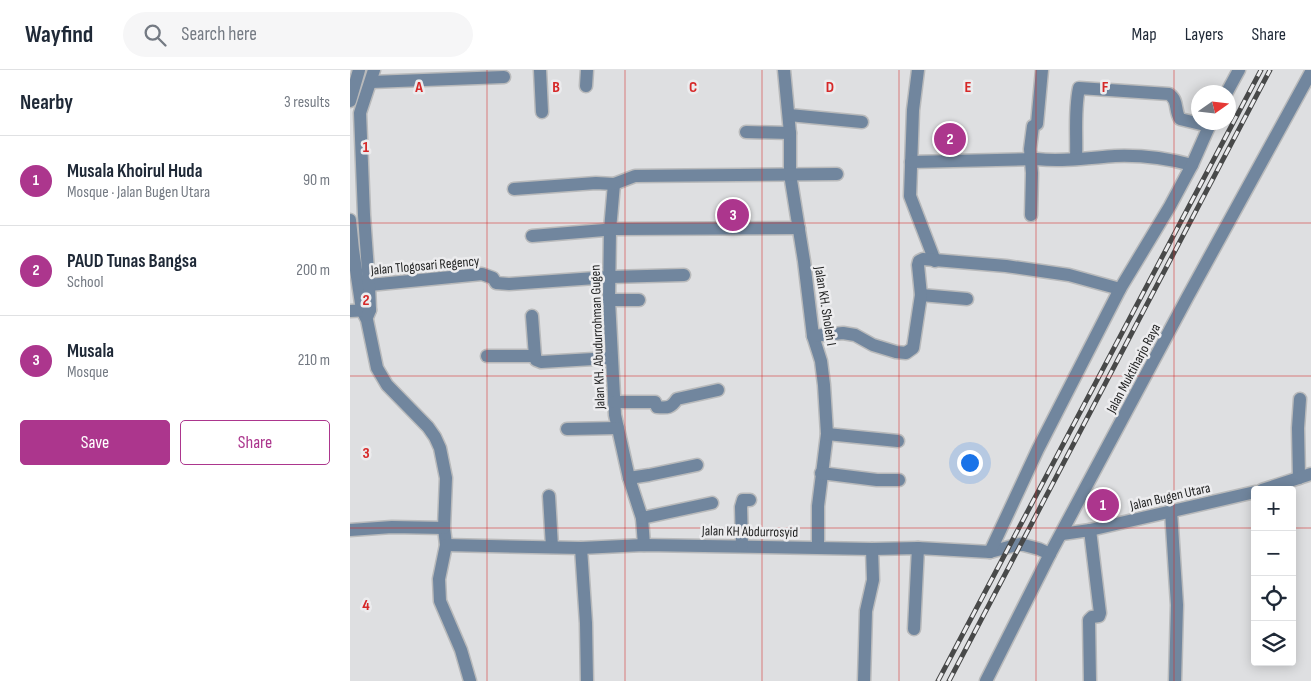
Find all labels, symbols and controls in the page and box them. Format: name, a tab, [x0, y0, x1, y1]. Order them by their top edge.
search box	[123, 12, 473, 57]
text: Wayfind	[25, 20, 93, 49]
icon: search	[141, 21, 169, 49]
text: Search here	[181, 23, 257, 46]
text: Map	[1132, 24, 1157, 45]
text: Layers	[1185, 24, 1224, 45]
text: Share	[1252, 24, 1286, 45]
text: A	[414, 78, 423, 97]
text: B	[552, 78, 560, 97]
text: C	[689, 78, 697, 97]
text: D	[826, 78, 834, 97]
text: E	[965, 78, 972, 97]
text: F	[1102, 78, 1109, 97]
north arrow	[1191, 85, 1236, 130]
text: Nearby	[20, 90, 73, 115]
text: 3 results	[284, 93, 330, 112]
pin: 2	[934, 120, 966, 158]
text: 1	[363, 138, 370, 157]
text: Musala Khoirul Huda	[67, 160, 202, 183]
text: 1	[33, 171, 39, 190]
text: 90 m	[303, 171, 330, 190]
text: Mosque · Jalan Bugen Utara	[67, 183, 210, 202]
pin: 3	[717, 196, 749, 234]
text: PAUD Tunas Bangsa	[67, 250, 197, 273]
street label: Jalan Tlogosari Regency	[369, 252, 481, 279]
text: 2	[32, 261, 40, 280]
text: 200 m	[296, 261, 330, 280]
street label: Jalan KH. Abudurrohman Gugen	[586, 264, 609, 410]
street label: Jalan KH. Sholeh I	[811, 264, 840, 347]
text: School	[67, 273, 103, 292]
text: 2	[362, 291, 370, 310]
street label: Jalan Muktiharjo Raya	[1102, 321, 1164, 417]
text: Musala	[67, 340, 114, 363]
text: 3	[32, 351, 40, 370]
text: 210 m	[298, 351, 330, 370]
text: Mosque	[67, 363, 109, 382]
button: Save	[20, 420, 170, 465]
button: Share	[180, 420, 330, 465]
text: 3	[362, 444, 370, 463]
your location	[957, 450, 983, 476]
street label: Jalan Bugen Utara	[1127, 479, 1212, 514]
pin: 1	[1087, 486, 1119, 524]
map controls	[1251, 486, 1296, 666]
button: +	[1251, 486, 1296, 531]
street label: Jalan KH Abdurrosyid	[701, 522, 798, 541]
button: −	[1251, 531, 1296, 576]
button: locate	[1251, 576, 1296, 621]
text: 4	[362, 596, 370, 615]
button: layers	[1251, 621, 1296, 666]

